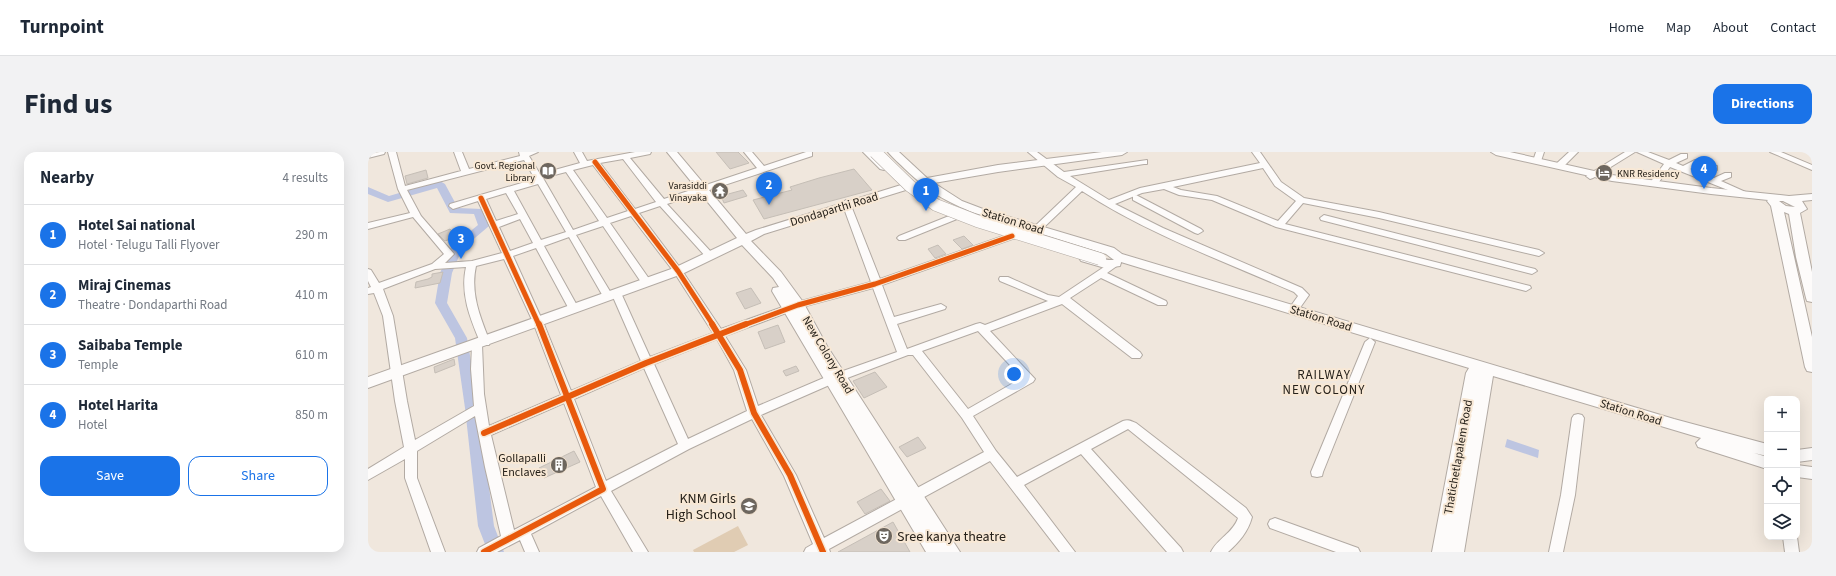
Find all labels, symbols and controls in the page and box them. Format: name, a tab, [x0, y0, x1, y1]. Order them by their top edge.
text: Turnpoint	[20, 14, 104, 41]
text: Home	[1609, 18, 1644, 38]
text: Map	[1666, 18, 1691, 38]
text: About	[1713, 18, 1748, 38]
text: Contact	[1770, 18, 1816, 38]
text: Find us	[24, 84, 112, 124]
button: Directions	[1713, 84, 1812, 124]
pin: 4	[1691, 156, 1717, 189]
place label: Govt. Regional Library	[474, 159, 535, 185]
library icon: Govt. Regional Library	[538, 161, 558, 181]
hotel icon: KNR Residency	[1594, 163, 1614, 183]
text: Nearby	[40, 166, 94, 190]
place label: KNR Residency	[1617, 167, 1680, 181]
text: 4 results	[283, 169, 328, 187]
pin: 2	[756, 172, 782, 205]
pin: 1	[913, 178, 939, 211]
place label: Varasiddi Vinayaka	[669, 179, 707, 205]
temple icon: Varasiddi Vinayaka	[710, 181, 730, 201]
street label: Dondaparthi Road	[788, 188, 880, 231]
street label: Station Road	[980, 204, 1046, 239]
text: Hotel Sai national	[78, 215, 195, 236]
text: 1	[50, 226, 56, 244]
text: 290 m	[295, 226, 328, 244]
pin: 3	[448, 226, 474, 259]
text: Hotel · Telugu Talli Flyover	[78, 236, 220, 254]
text: Miraj Cinemas	[78, 275, 171, 296]
text: 2	[50, 286, 56, 304]
text: 410 m	[295, 286, 328, 304]
text: Theatre · Dondaparthi Road	[78, 296, 228, 314]
street label: Station Road	[1288, 301, 1354, 336]
street label: New Colony Road	[798, 313, 858, 397]
text: Saibaba Temple	[78, 335, 183, 356]
text: 3	[50, 346, 56, 364]
text: 610 m	[295, 346, 328, 364]
text: Temple	[78, 356, 118, 374]
your location	[1004, 364, 1024, 384]
district label: RAILWAY NEW COLONY	[1283, 366, 1365, 399]
text: Hotel Harita	[78, 395, 158, 416]
street label: Station Road	[1598, 395, 1664, 430]
map controls	[1764, 396, 1800, 540]
button: +	[1764, 396, 1800, 432]
street label: Thatichetlapalem Road	[1440, 398, 1477, 516]
text: 4	[50, 406, 56, 424]
text: 850 m	[295, 406, 328, 424]
text: Hotel	[78, 416, 107, 434]
button: −	[1764, 432, 1800, 468]
place label: Gollapalli Enclaves	[498, 450, 546, 481]
building icon: Gollapalli Enclaves	[549, 455, 569, 475]
button: Save	[40, 456, 180, 496]
button: Share	[188, 456, 328, 496]
button: locate	[1764, 468, 1800, 504]
place label: KNM Girls High School	[666, 489, 736, 525]
school or university icon: KNM Girls High School	[739, 496, 759, 516]
button: layers	[1764, 504, 1800, 540]
theatre icon: Sree kanya theatre	[874, 526, 894, 546]
place label: Sree kanya theatre	[897, 527, 1006, 547]

